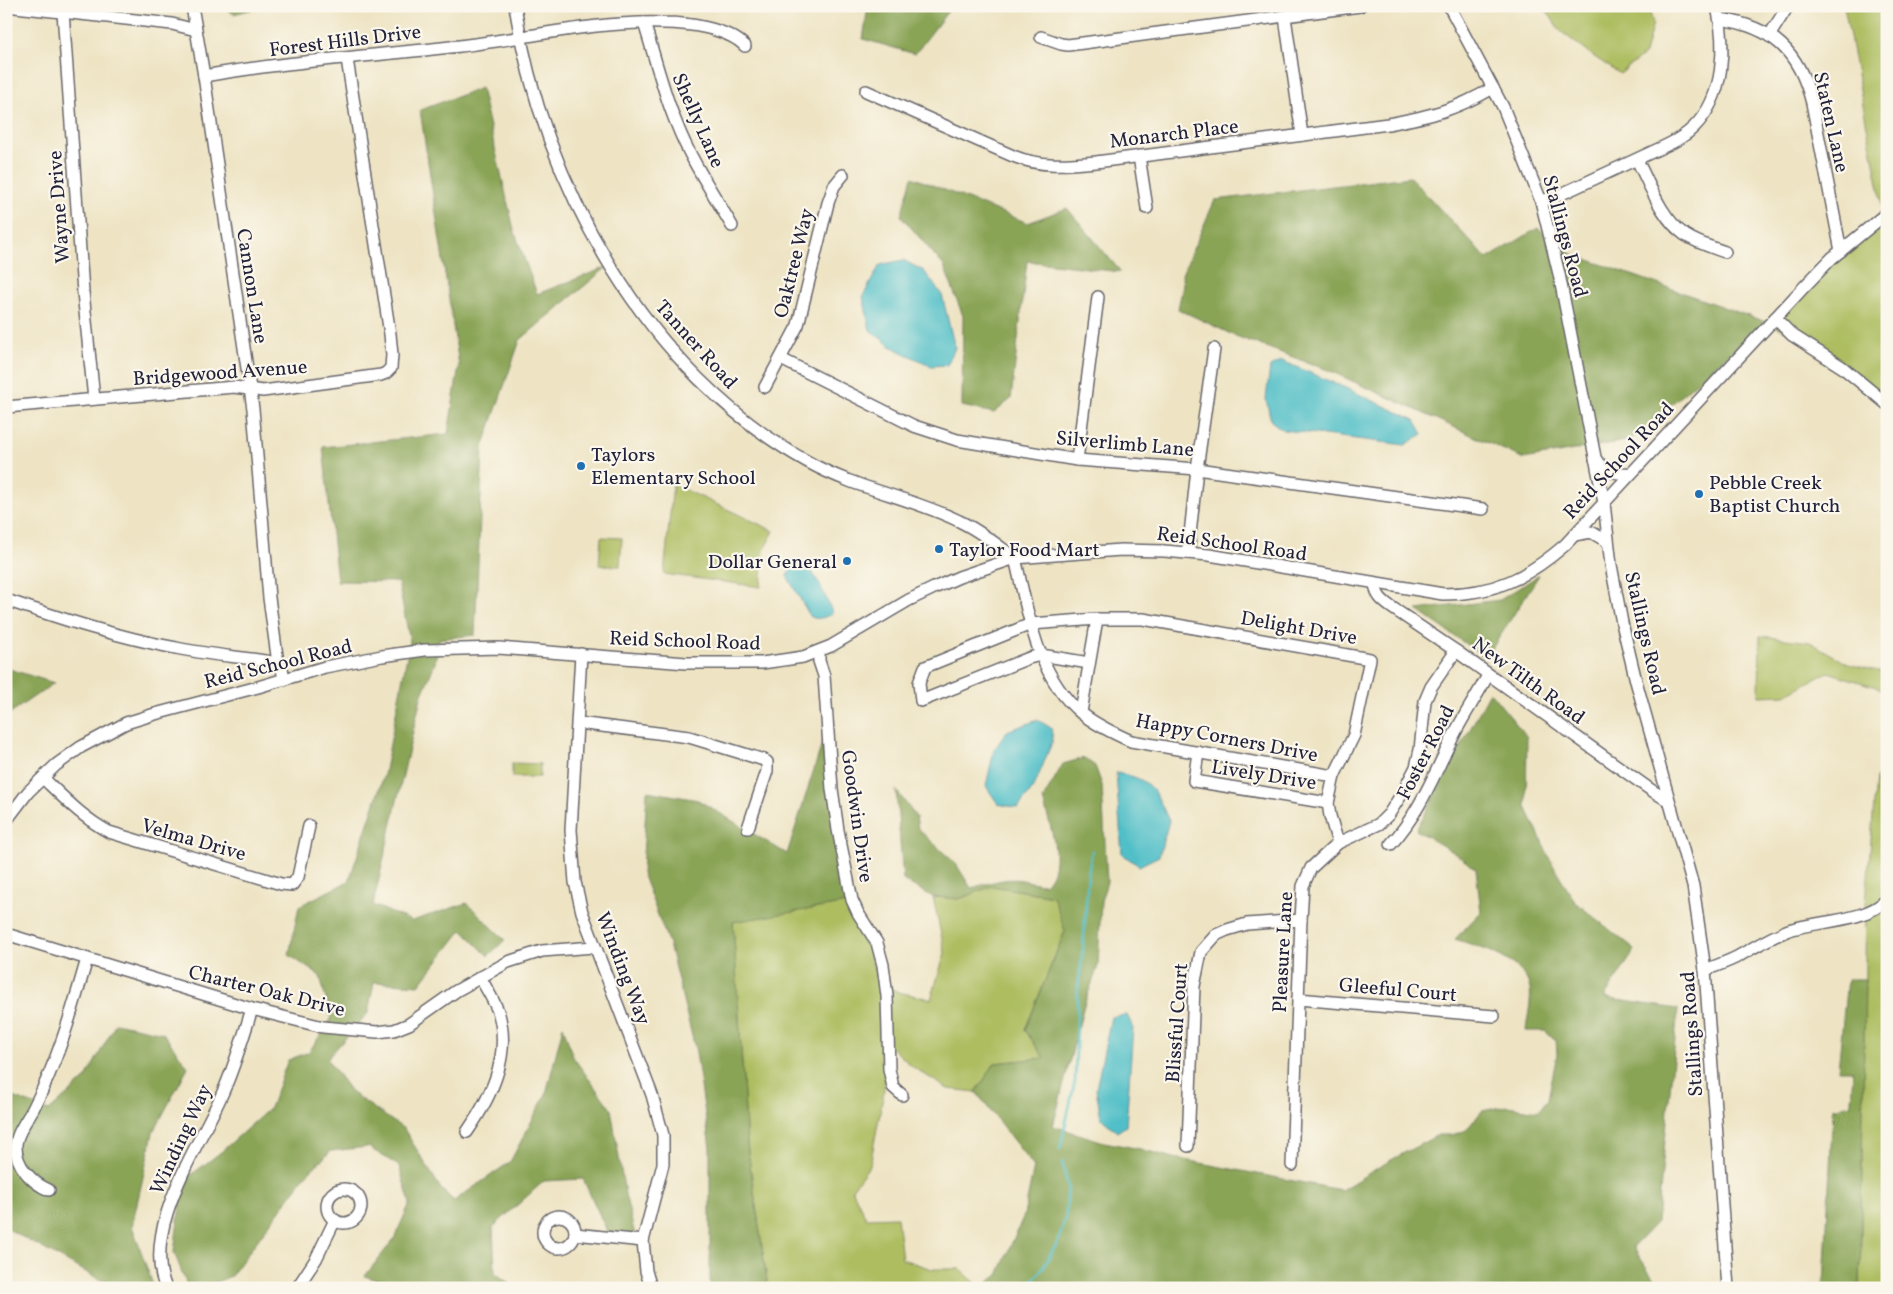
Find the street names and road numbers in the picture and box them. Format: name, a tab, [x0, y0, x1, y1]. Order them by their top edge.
street label: Forest Hills Drive	[268, 19, 423, 65]
street label: Shelly Lane	[664, 69, 731, 173]
street label: Staten Lane	[1805, 69, 1855, 176]
street label: Monarch Place	[1108, 113, 1240, 157]
street label: Wayne Drive	[42, 149, 78, 264]
street label: Stallings Road	[1534, 172, 1594, 301]
street label: Oaktree Way	[768, 206, 822, 321]
street label: Cannon Lane	[228, 227, 274, 346]
street label: Tanner Road	[648, 295, 743, 396]
street label: Bridgewood Avenue	[132, 354, 308, 394]
street label: Reid School Road	[1557, 396, 1681, 526]
street label: Silverlimb Lane	[1055, 425, 1195, 465]
street label: Reid School Road	[1155, 521, 1309, 569]
street label: Stallings Road	[1616, 569, 1672, 698]
street label: Delight Drive	[1238, 605, 1359, 653]
street label: Reid School Road	[609, 625, 761, 659]
street label: New Tilth Road	[1466, 631, 1590, 732]
street label: Reid School Road	[202, 633, 355, 697]
street label: Foster Road	[1391, 701, 1463, 805]
street label: Happy Corners Drive	[1133, 708, 1320, 770]
street label: Goodwin Drive	[833, 748, 879, 884]
street label: Lively Drive	[1209, 754, 1318, 798]
street label: Velma Drive	[138, 813, 249, 869]
street label: Pleasure Lane	[1267, 891, 1301, 1013]
street label: Winding Way	[588, 908, 657, 1030]
street label: Charter Oak Drive	[185, 959, 348, 1025]
street label: Blissful Court	[1160, 962, 1196, 1084]
street label: Stallings Road	[1675, 970, 1711, 1098]
street label: Gleeful Court	[1338, 972, 1458, 1010]
street label: Winding Way	[144, 1080, 220, 1200]

